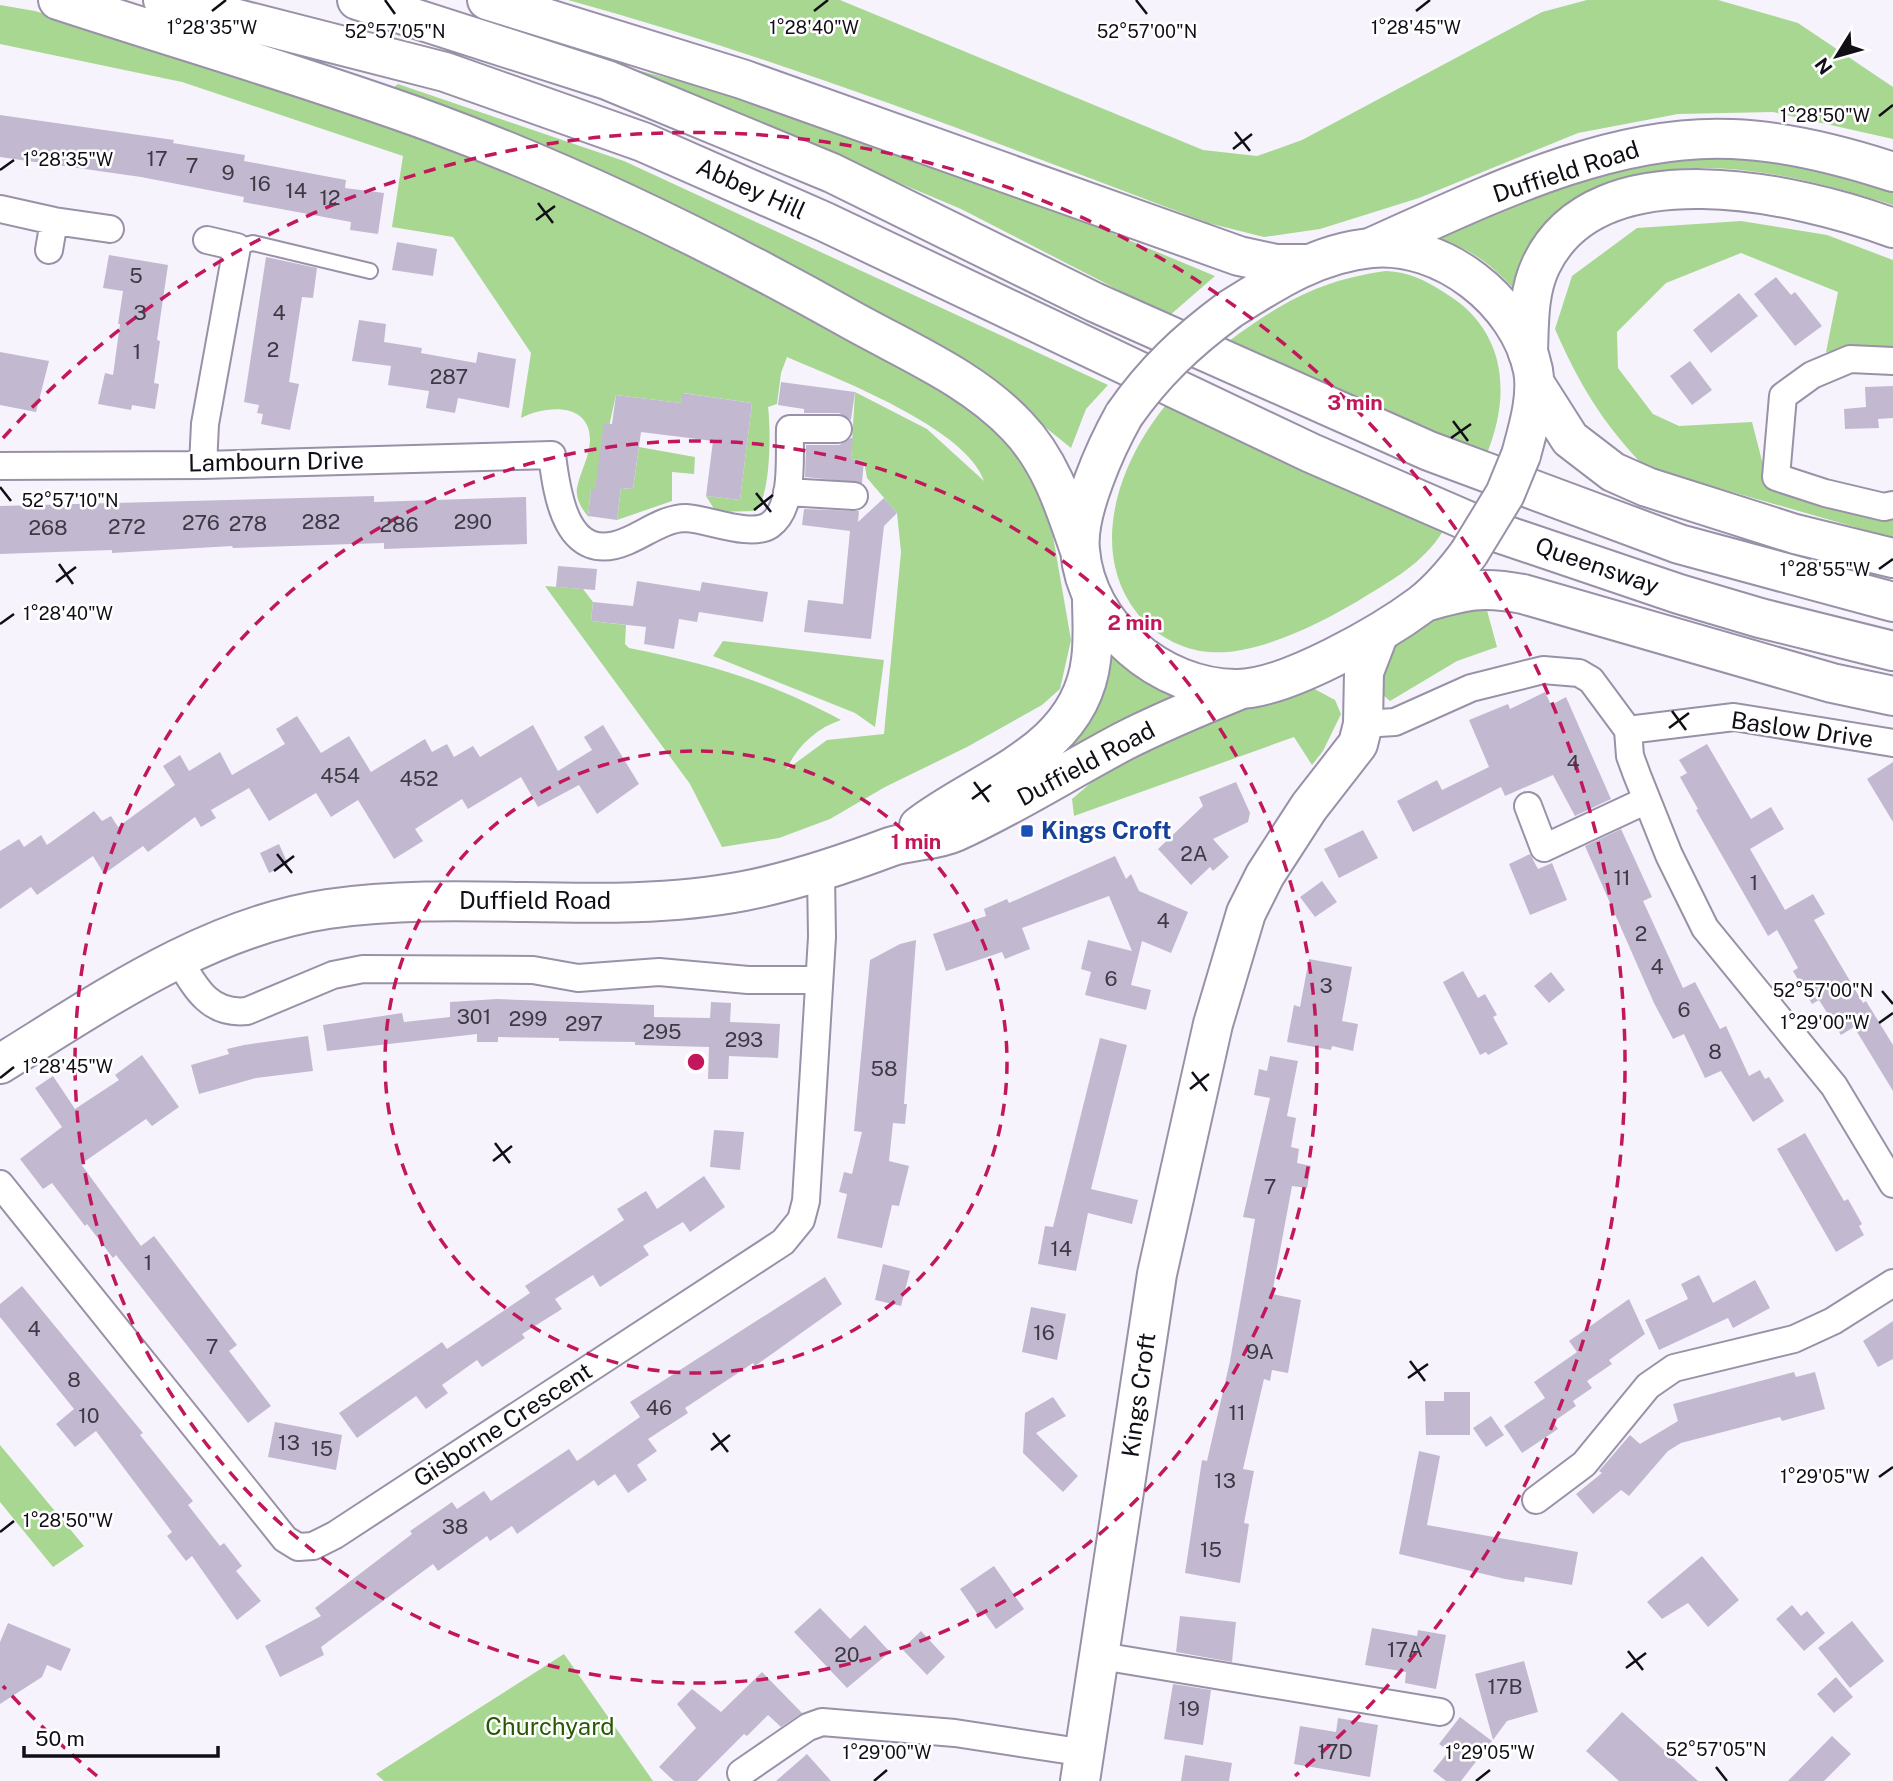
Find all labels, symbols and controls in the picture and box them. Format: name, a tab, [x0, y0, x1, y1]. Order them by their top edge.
text: 1°28'35"W	[167, 17, 257, 38]
text: 1°28'40"W	[769, 17, 859, 38]
text: 1°28'45"W	[1371, 17, 1461, 38]
text: 52°57'05"N	[344, 21, 446, 42]
text: 52°57'00"N	[1097, 21, 1197, 42]
north arrow	[1802, 21, 1872, 91]
text: N	[1810, 54, 1837, 79]
text: 1°28'50"W	[1780, 105, 1870, 126]
street label: Duffield Road	[1489, 134, 1642, 208]
house number: 17	[146, 146, 168, 171]
text: 1°28'35"W	[23, 149, 113, 170]
street label: Abbey Hill	[693, 152, 810, 225]
house number: 7	[186, 153, 198, 178]
house number: 9	[221, 160, 235, 185]
house number: 16	[249, 171, 271, 196]
house number: 14	[285, 178, 307, 203]
house number: 12	[319, 185, 341, 210]
house number: 5	[129, 263, 143, 288]
house number: 3	[133, 300, 147, 325]
house number: 4	[272, 300, 286, 325]
house number: 2	[267, 337, 279, 362]
house number: 1	[133, 339, 141, 364]
house number: 287	[430, 364, 468, 389]
text: 3 min	[1327, 390, 1383, 415]
street label: Lambourn Drive	[188, 445, 364, 477]
text: 52°57'10"N	[22, 490, 118, 511]
house number: 282	[302, 509, 340, 534]
house number: 290	[454, 509, 492, 534]
house number: 276	[182, 510, 220, 535]
house number: 278	[229, 511, 267, 536]
house number: 286	[379, 512, 419, 537]
house number: 272	[108, 514, 146, 539]
house number: 268	[28, 515, 68, 540]
street label: Queensway	[1532, 531, 1663, 599]
text: 1°28'55"W	[1780, 559, 1870, 580]
text: 1°28'40"W	[23, 603, 113, 624]
text: 2 min	[1107, 610, 1163, 635]
street label: Baslow Drive	[1729, 705, 1875, 753]
street label: Duffield Road	[1012, 715, 1159, 811]
house number: 4	[1566, 750, 1580, 775]
house number: 454	[320, 763, 360, 788]
house number: 452	[400, 766, 439, 791]
place label: Kings Croft	[1041, 816, 1171, 844]
marker: Kings Croft	[1019, 823, 1035, 839]
text: 1 min	[891, 829, 941, 854]
house number: 2A	[1180, 841, 1208, 866]
house number: 11	[1613, 865, 1631, 890]
house number: 1	[1750, 870, 1758, 895]
street label: Duffield Road	[459, 886, 611, 914]
house number: 4	[1156, 908, 1170, 933]
house number: 2	[1635, 921, 1647, 946]
house number: 4	[1650, 954, 1664, 979]
house number: 6	[1104, 966, 1118, 991]
house number: 3	[1319, 973, 1333, 998]
text: 52°57'00"N	[1773, 980, 1873, 1001]
house number: 6	[1677, 997, 1691, 1022]
house number: 301	[457, 1004, 491, 1029]
house number: 299	[509, 1006, 547, 1031]
house number: 297	[565, 1011, 603, 1036]
text: 1°29'00"W	[1781, 1012, 1869, 1033]
house number: 295	[642, 1019, 682, 1044]
house number: 293	[725, 1027, 763, 1052]
house number: 8	[1708, 1039, 1722, 1064]
centre of rings	[684, 1050, 708, 1074]
text: 1°28'45"W	[23, 1056, 113, 1077]
house number: 58	[870, 1056, 898, 1081]
house number: 7	[1264, 1174, 1276, 1199]
house number: 14	[1050, 1236, 1072, 1261]
house number: 1	[144, 1250, 152, 1275]
house number: 4	[27, 1316, 41, 1341]
house number: 16	[1033, 1320, 1055, 1345]
street label: Kings Croft	[1115, 1331, 1161, 1459]
house number: 7	[206, 1334, 218, 1359]
house number: 9A	[1246, 1339, 1274, 1364]
street label: Gisborne Crescent	[408, 1356, 597, 1492]
house number: 8	[67, 1367, 81, 1392]
house number: 46	[646, 1395, 672, 1420]
house number: 11	[1228, 1400, 1246, 1425]
house number: 10	[78, 1403, 100, 1428]
house number: 13	[278, 1430, 300, 1455]
house number: 15	[311, 1436, 333, 1461]
text: 1°29'05"W	[1780, 1466, 1870, 1487]
house number: 13	[1214, 1468, 1236, 1493]
text: 1°28'50"W	[23, 1510, 113, 1531]
house number: 38	[442, 1514, 468, 1539]
house number: 15	[1200, 1537, 1222, 1562]
house number: 17A	[1387, 1637, 1423, 1662]
house number: 20	[834, 1642, 860, 1667]
house number: 17B	[1487, 1674, 1523, 1699]
house number: 19	[1178, 1696, 1200, 1721]
park label: Churchyard	[485, 1712, 615, 1740]
scale bar	[24, 1714, 219, 1758]
text: 50 m	[35, 1726, 85, 1751]
house number: 17D	[1317, 1739, 1353, 1764]
text: 52°57'05"N	[1665, 1739, 1767, 1760]
text: 1°29'00"W	[843, 1742, 931, 1763]
text: 1°29'05"W	[1445, 1742, 1535, 1763]

